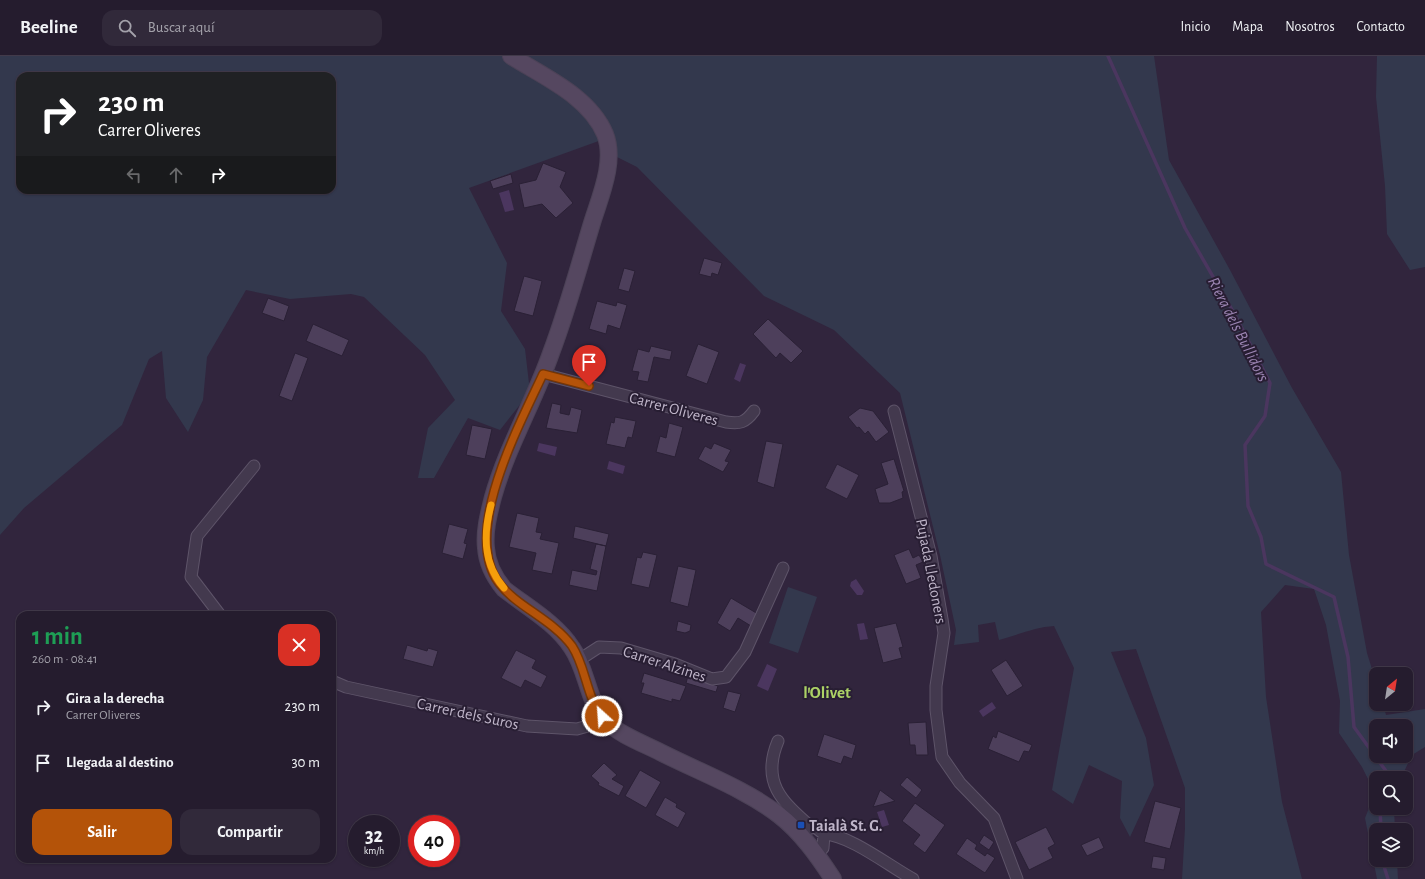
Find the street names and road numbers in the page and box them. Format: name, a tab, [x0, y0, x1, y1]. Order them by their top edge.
street label: Carrer Oliveres	[628, 389, 720, 429]
street label: Pujada Lledoners	[912, 517, 949, 625]
street label: Carrer Alzines	[621, 643, 708, 685]
street label: Carrer dels Suros	[415, 695, 520, 733]

